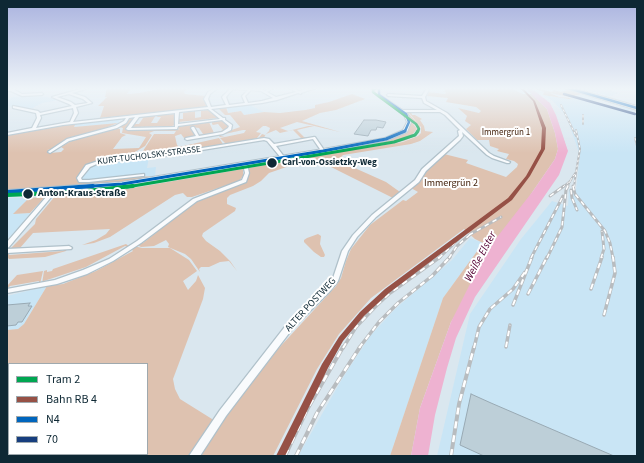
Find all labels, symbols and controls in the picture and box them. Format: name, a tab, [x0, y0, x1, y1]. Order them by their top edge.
park label: Immergrün 1	[482, 128, 530, 138]
street label: KURT-TUCHOLSKY-STRASSE	[97, 144, 201, 168]
marker: Carl-von-Ossietzky-Weg	[265, 156, 279, 170]
place label: Carl-von-Ossietzky-Weg	[282, 158, 377, 168]
park label: Immergrün 2	[424, 178, 478, 190]
marker: Anton-Kraus-Straße	[21, 187, 35, 201]
place label: Anton-Kraus-Straße	[38, 188, 126, 200]
water label: Weiße Elster	[462, 230, 500, 284]
street label: ALTER POSTWEG	[283, 275, 339, 335]
legend	[8, 363, 148, 455]
text: Tram 2	[46, 371, 80, 388]
text: Bahn RB 4	[46, 391, 97, 408]
text: N4	[46, 411, 60, 428]
text: 70	[46, 431, 58, 448]

